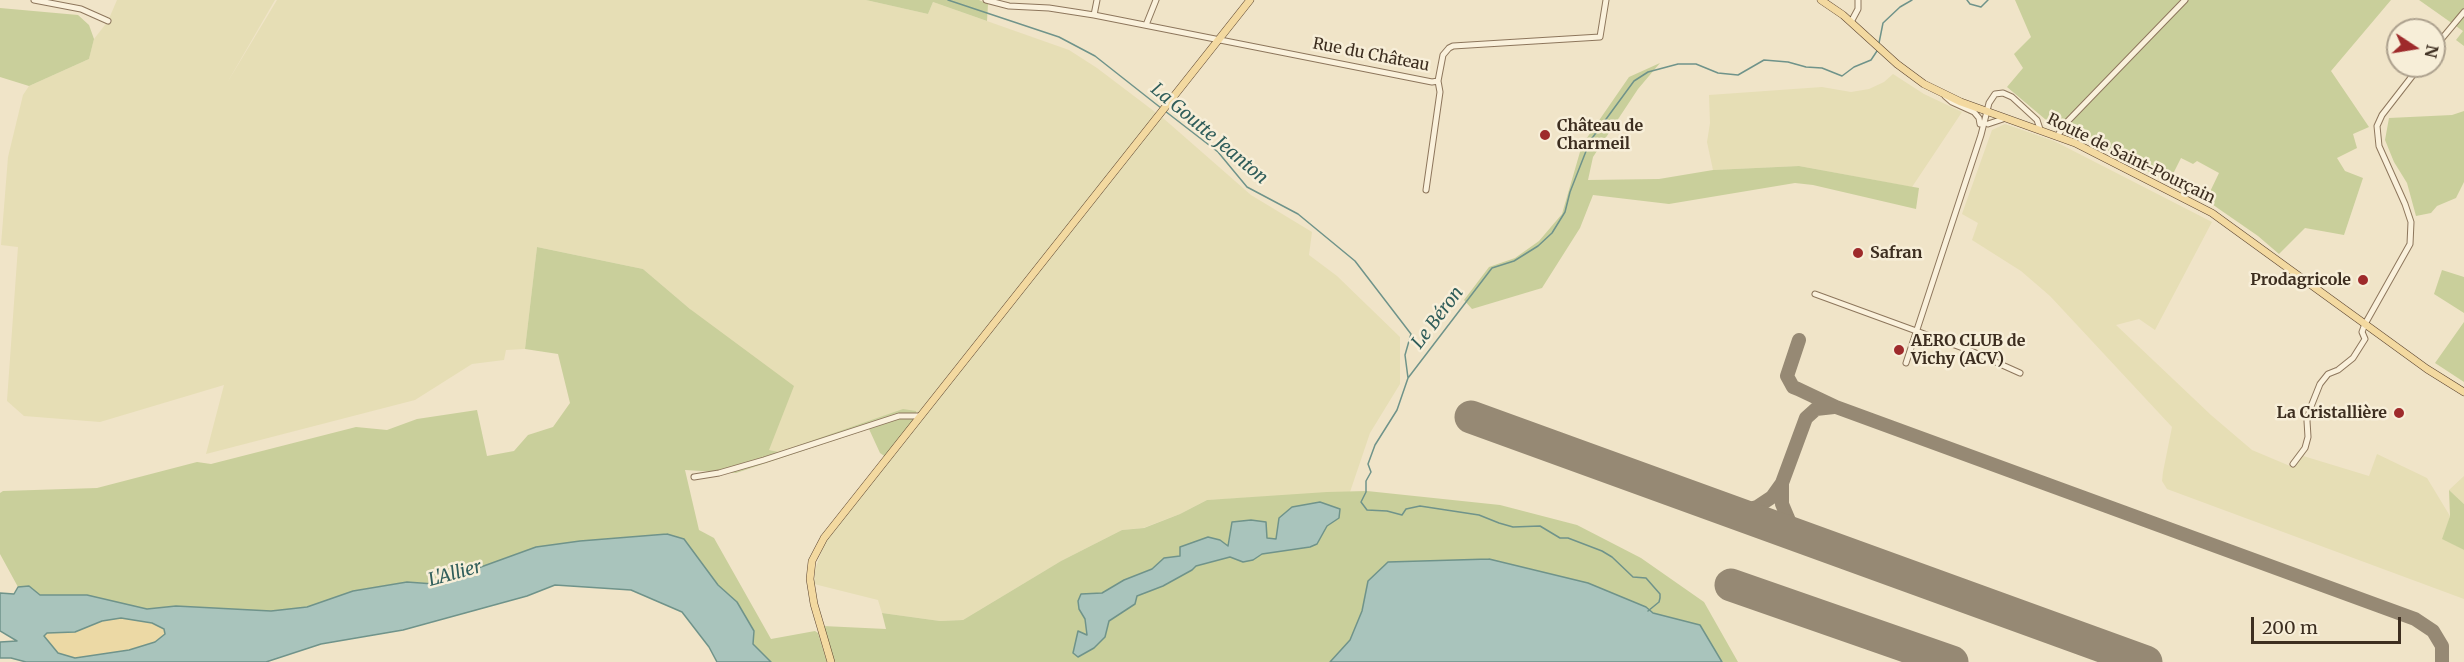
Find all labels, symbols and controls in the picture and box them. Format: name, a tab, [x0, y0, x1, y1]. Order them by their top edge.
north arrow	[2386, 18, 2446, 78]
street label: Rue du Château	[1311, 34, 1431, 76]
text: N	[2421, 43, 2443, 60]
water label: La Goutte Jeanton	[1146, 79, 1272, 189]
street label: Route de Saint-Pourçain	[2044, 110, 2218, 208]
place label: Château de Charmeil	[1557, 116, 1643, 154]
marker: Château de Charmeil	[1538, 128, 1552, 142]
place label: Safran	[1870, 243, 1922, 263]
marker: Safran	[1851, 246, 1865, 260]
place label: Prodagricole	[2250, 270, 2351, 290]
marker: Prodagricole	[2356, 273, 2370, 287]
water label: Le Béron	[1408, 283, 1468, 353]
place label: AERO CLUB de Vichy (ACV)	[1911, 331, 2025, 369]
marker: AERO CLUB de Vichy (ACV)	[1892, 343, 1906, 357]
place label: La Cristallière	[2276, 403, 2387, 423]
marker: La Cristallière	[2392, 406, 2406, 420]
water label: L'Allier	[426, 557, 484, 591]
scale bar	[2254, 605, 2404, 643]
text: 200 m	[2262, 616, 2318, 639]

